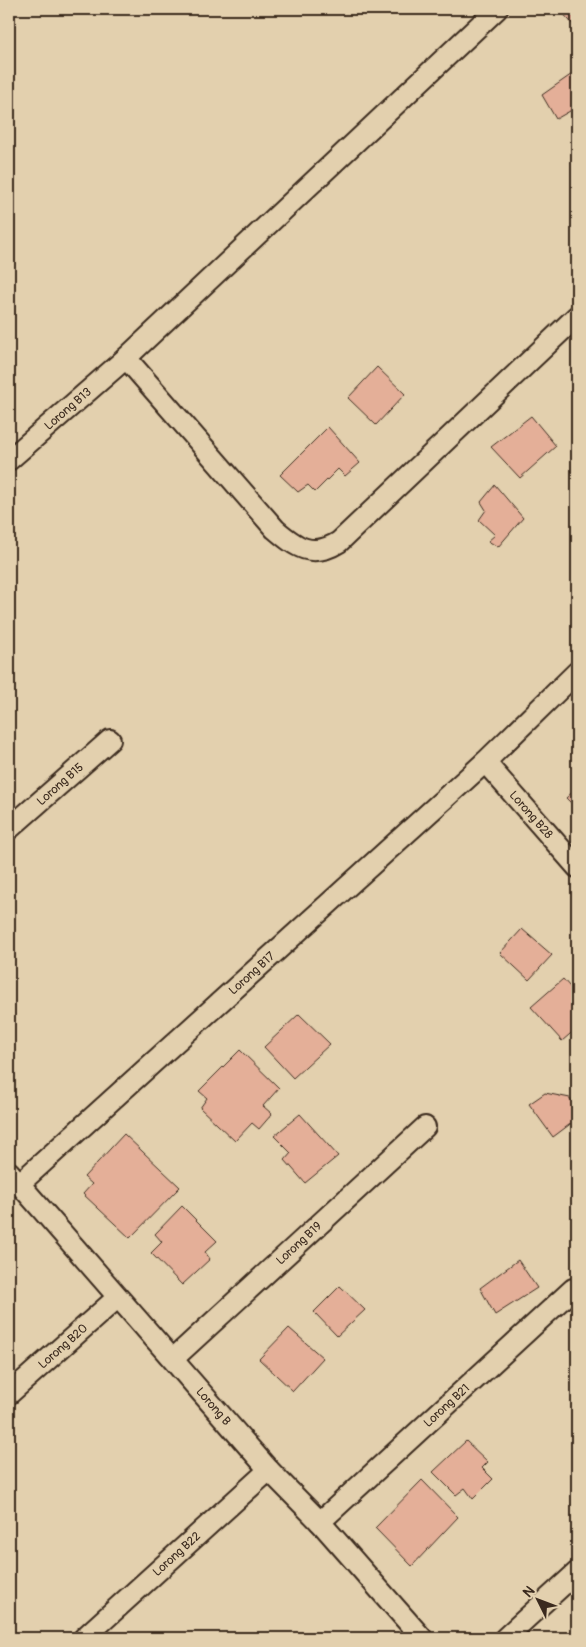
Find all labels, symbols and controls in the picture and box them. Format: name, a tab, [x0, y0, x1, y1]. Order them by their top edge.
street label: Lorong B13	[42, 384, 95, 434]
street label: Lorong B15	[34, 760, 87, 809]
street label: Lorong B28	[506, 788, 556, 842]
street label: Lorong B17	[226, 949, 279, 998]
street label: Lorong B19	[273, 1219, 325, 1268]
street label: Lorong B20	[35, 1321, 91, 1372]
street label: Lorong B21	[421, 1381, 473, 1431]
street label: Lorong B	[192, 1384, 234, 1429]
street label: Lorong B22	[150, 1529, 204, 1580]
north arrow	[514, 1574, 564, 1624]
text: N	[519, 1582, 538, 1601]

